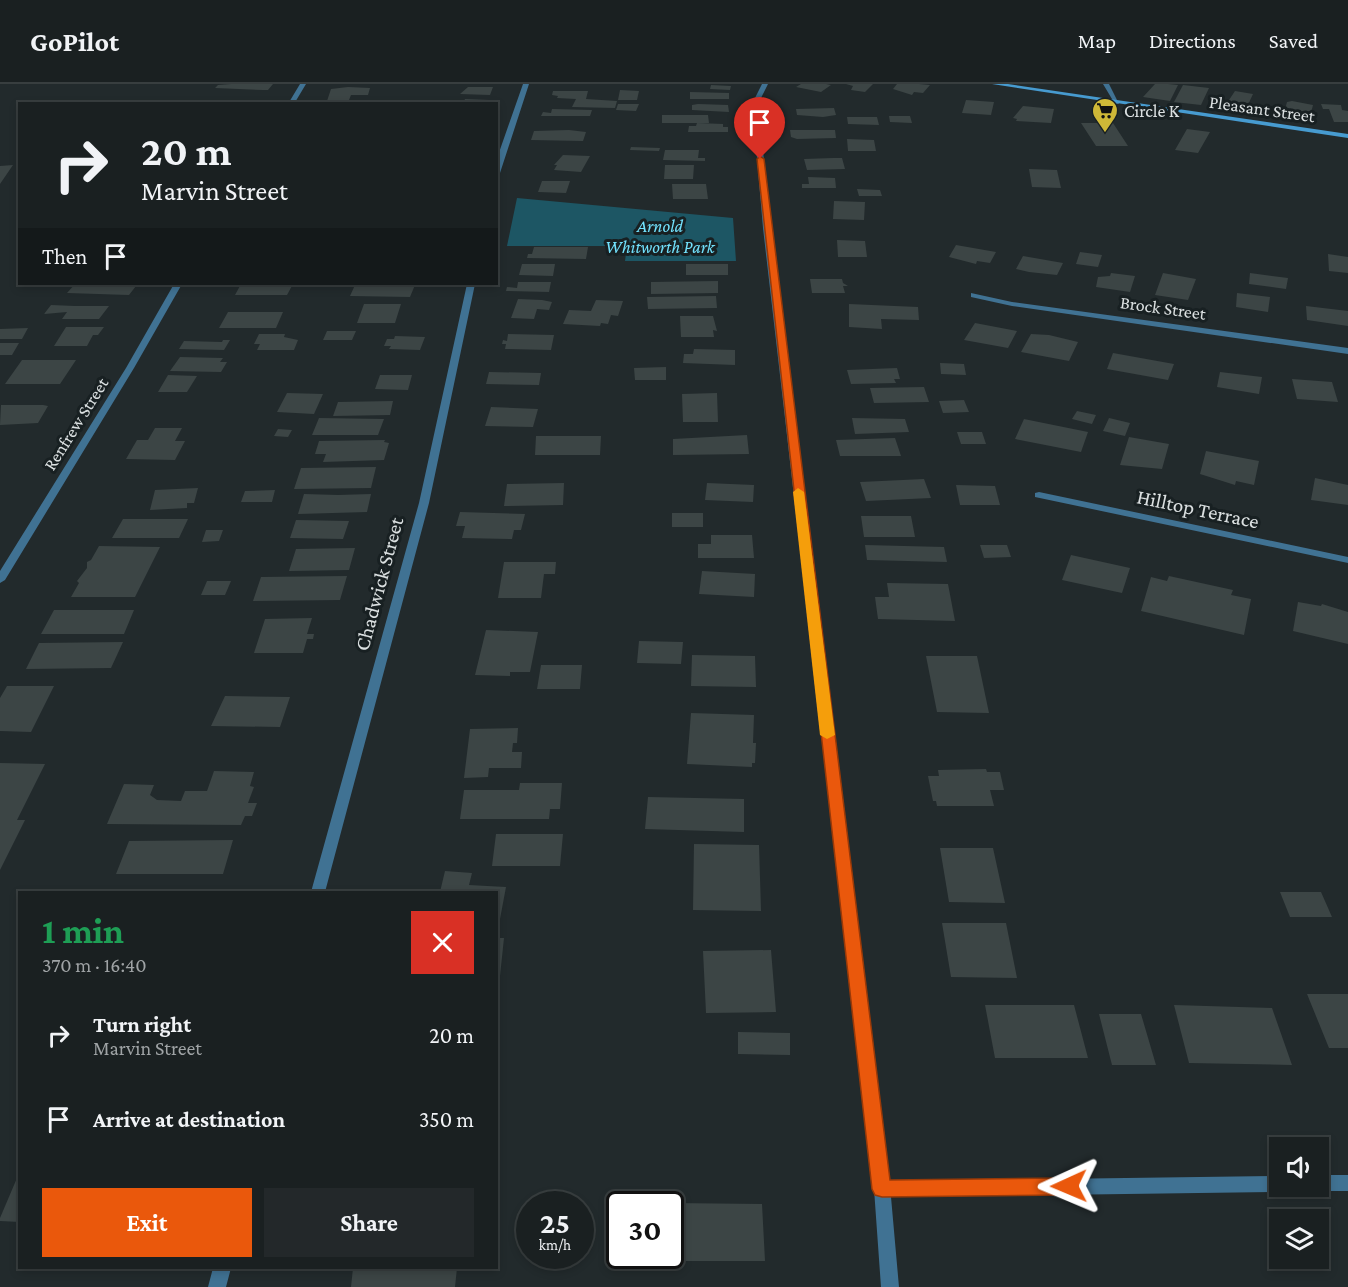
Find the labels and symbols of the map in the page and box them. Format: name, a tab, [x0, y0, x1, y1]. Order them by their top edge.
street label: Pleasant Street	[1208, 92, 1317, 126]
supermarket icon: Circle K	[1090, 96, 1120, 134]
pin	[734, 97, 785, 159]
place label: Circle K	[1124, 101, 1180, 121]
park label: Arnold Whitworth Park	[605, 216, 716, 257]
street label: Brock Street	[1119, 292, 1208, 324]
street label: Renfrew Street	[40, 373, 113, 474]
street label: Hilltop Terrace	[1135, 484, 1261, 534]
street label: Chadwick Street	[350, 514, 409, 653]
position arrow	[1037, 1154, 1101, 1218]
speed limit sign: 30	[606, 1191, 684, 1269]

